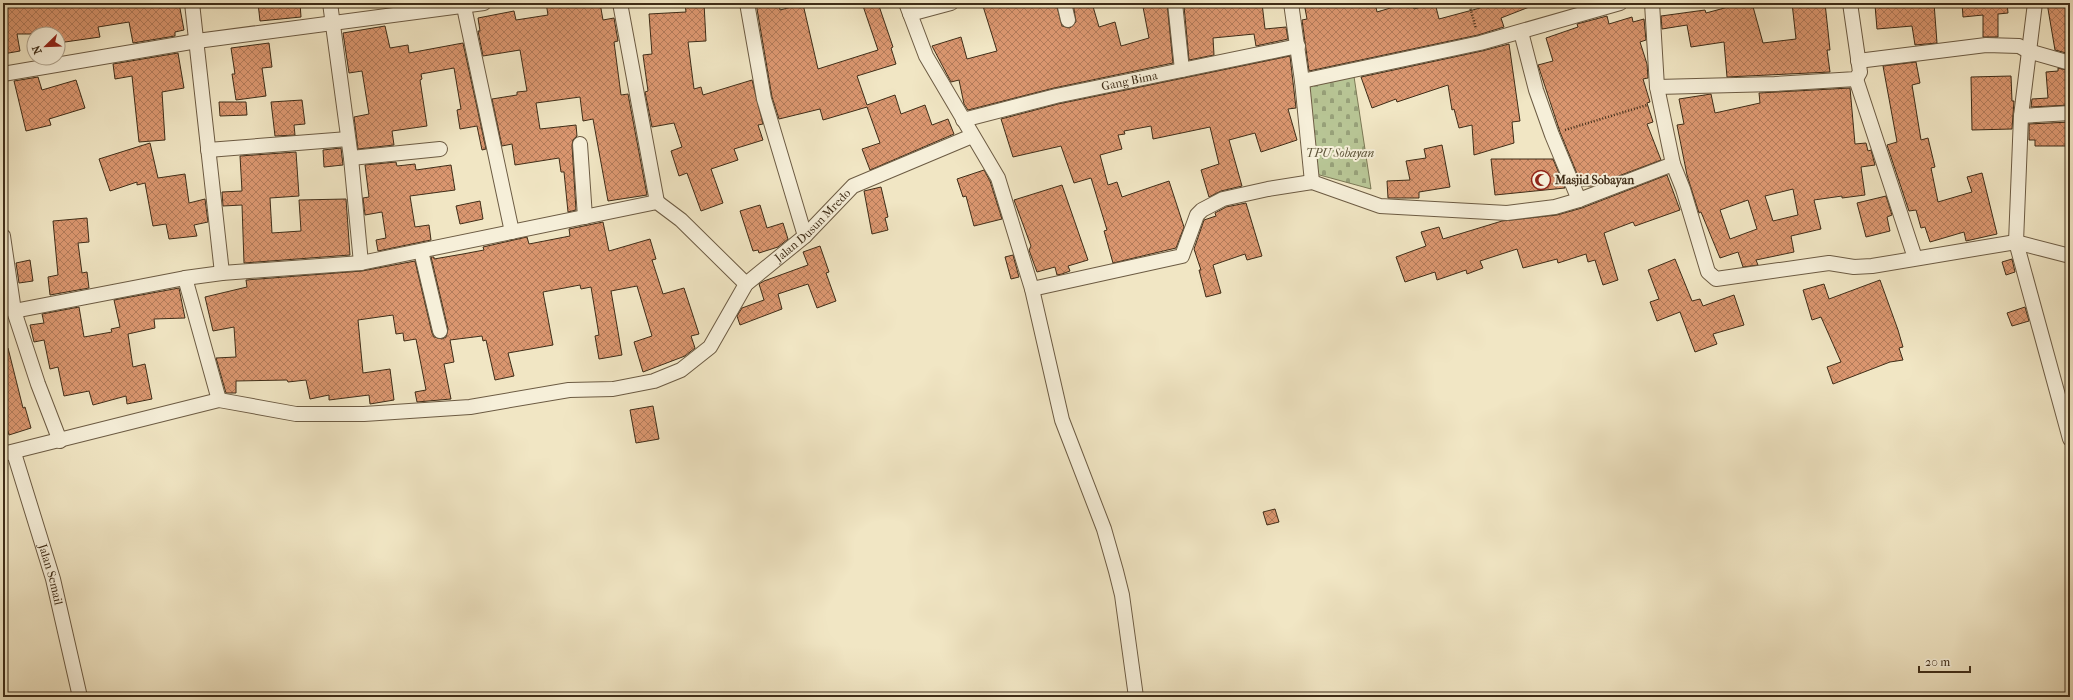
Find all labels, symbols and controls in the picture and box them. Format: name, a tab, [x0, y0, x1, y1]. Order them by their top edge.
north arrow	[26, 26, 66, 66]
text: N	[29, 43, 45, 56]
street label: Gang Bima	[1100, 68, 1159, 93]
park label: TPU Sobayan	[1306, 146, 1375, 160]
mosque icon: Masjid Sobayan	[1530, 169, 1552, 191]
place label: Masjid Sobayan	[1554, 173, 1635, 188]
street label: Jalan Dusun Mredo	[771, 186, 853, 265]
street label: Jalan Semail	[35, 541, 66, 607]
scale bar	[1919, 648, 1970, 674]
text: 20 m	[1925, 655, 1950, 669]

